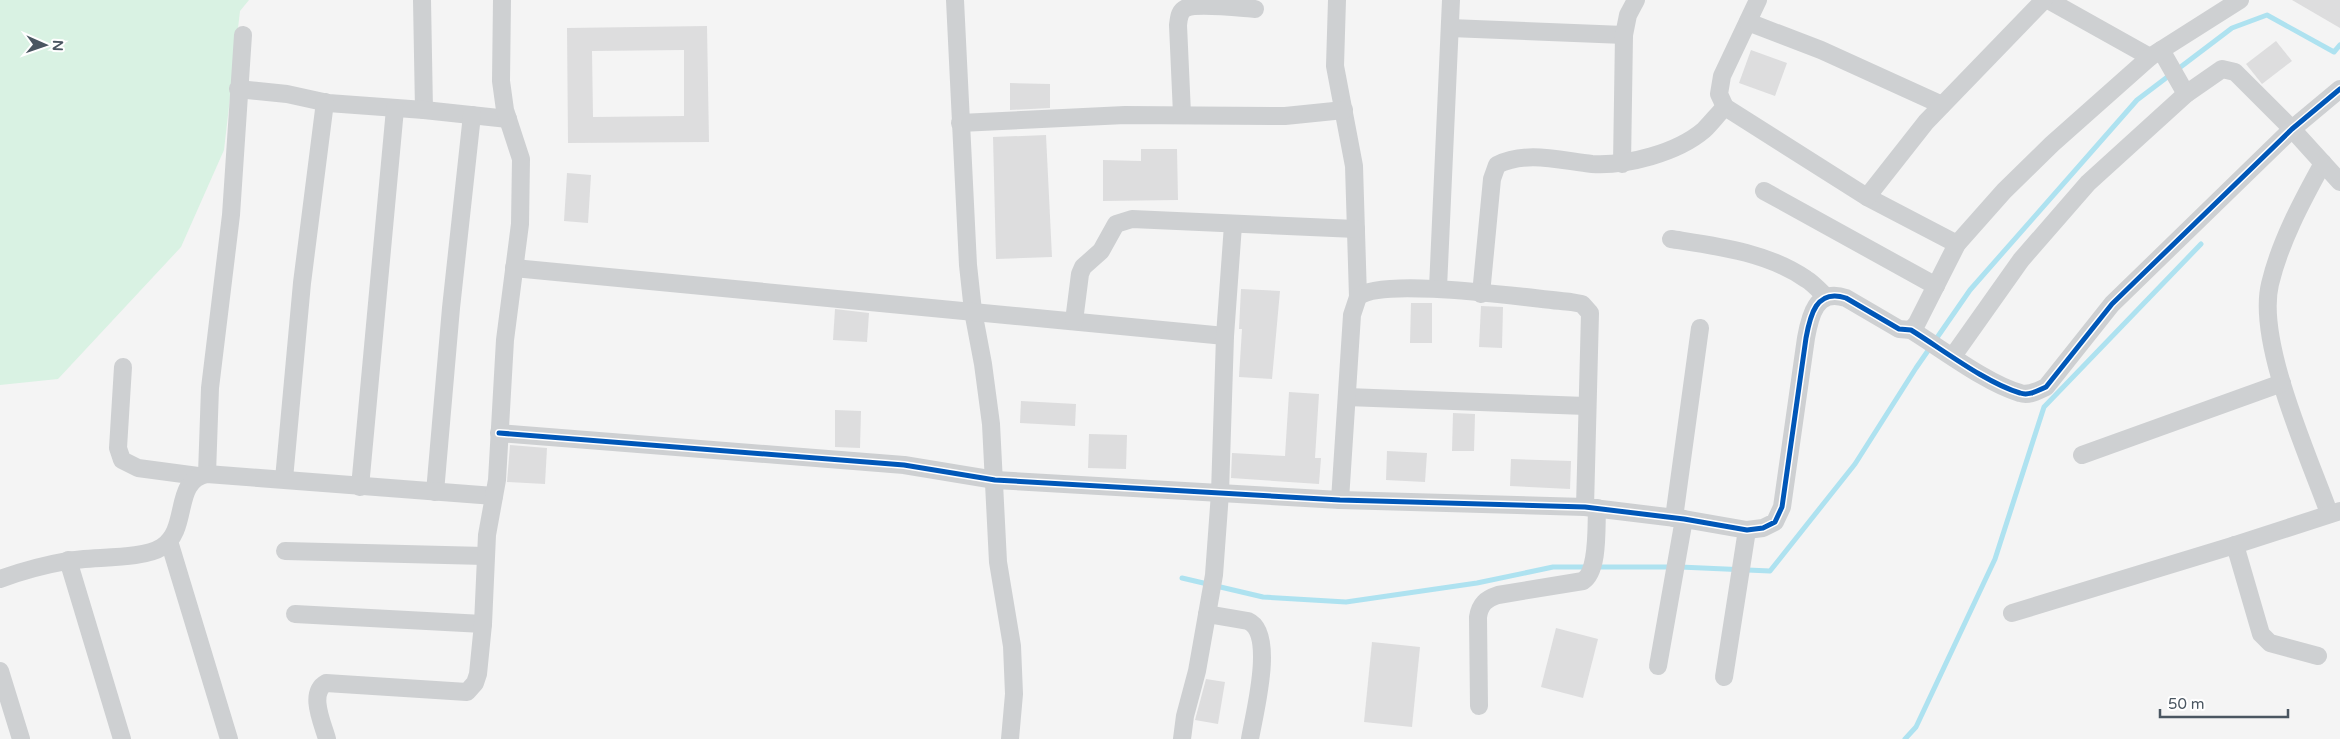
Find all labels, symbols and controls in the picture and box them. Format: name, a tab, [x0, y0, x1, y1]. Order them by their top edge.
north arrow	[20, 20, 70, 70]
text: N	[49, 40, 66, 51]
scale bar	[2160, 686, 2288, 718]
text: 50 m	[2168, 695, 2205, 713]

